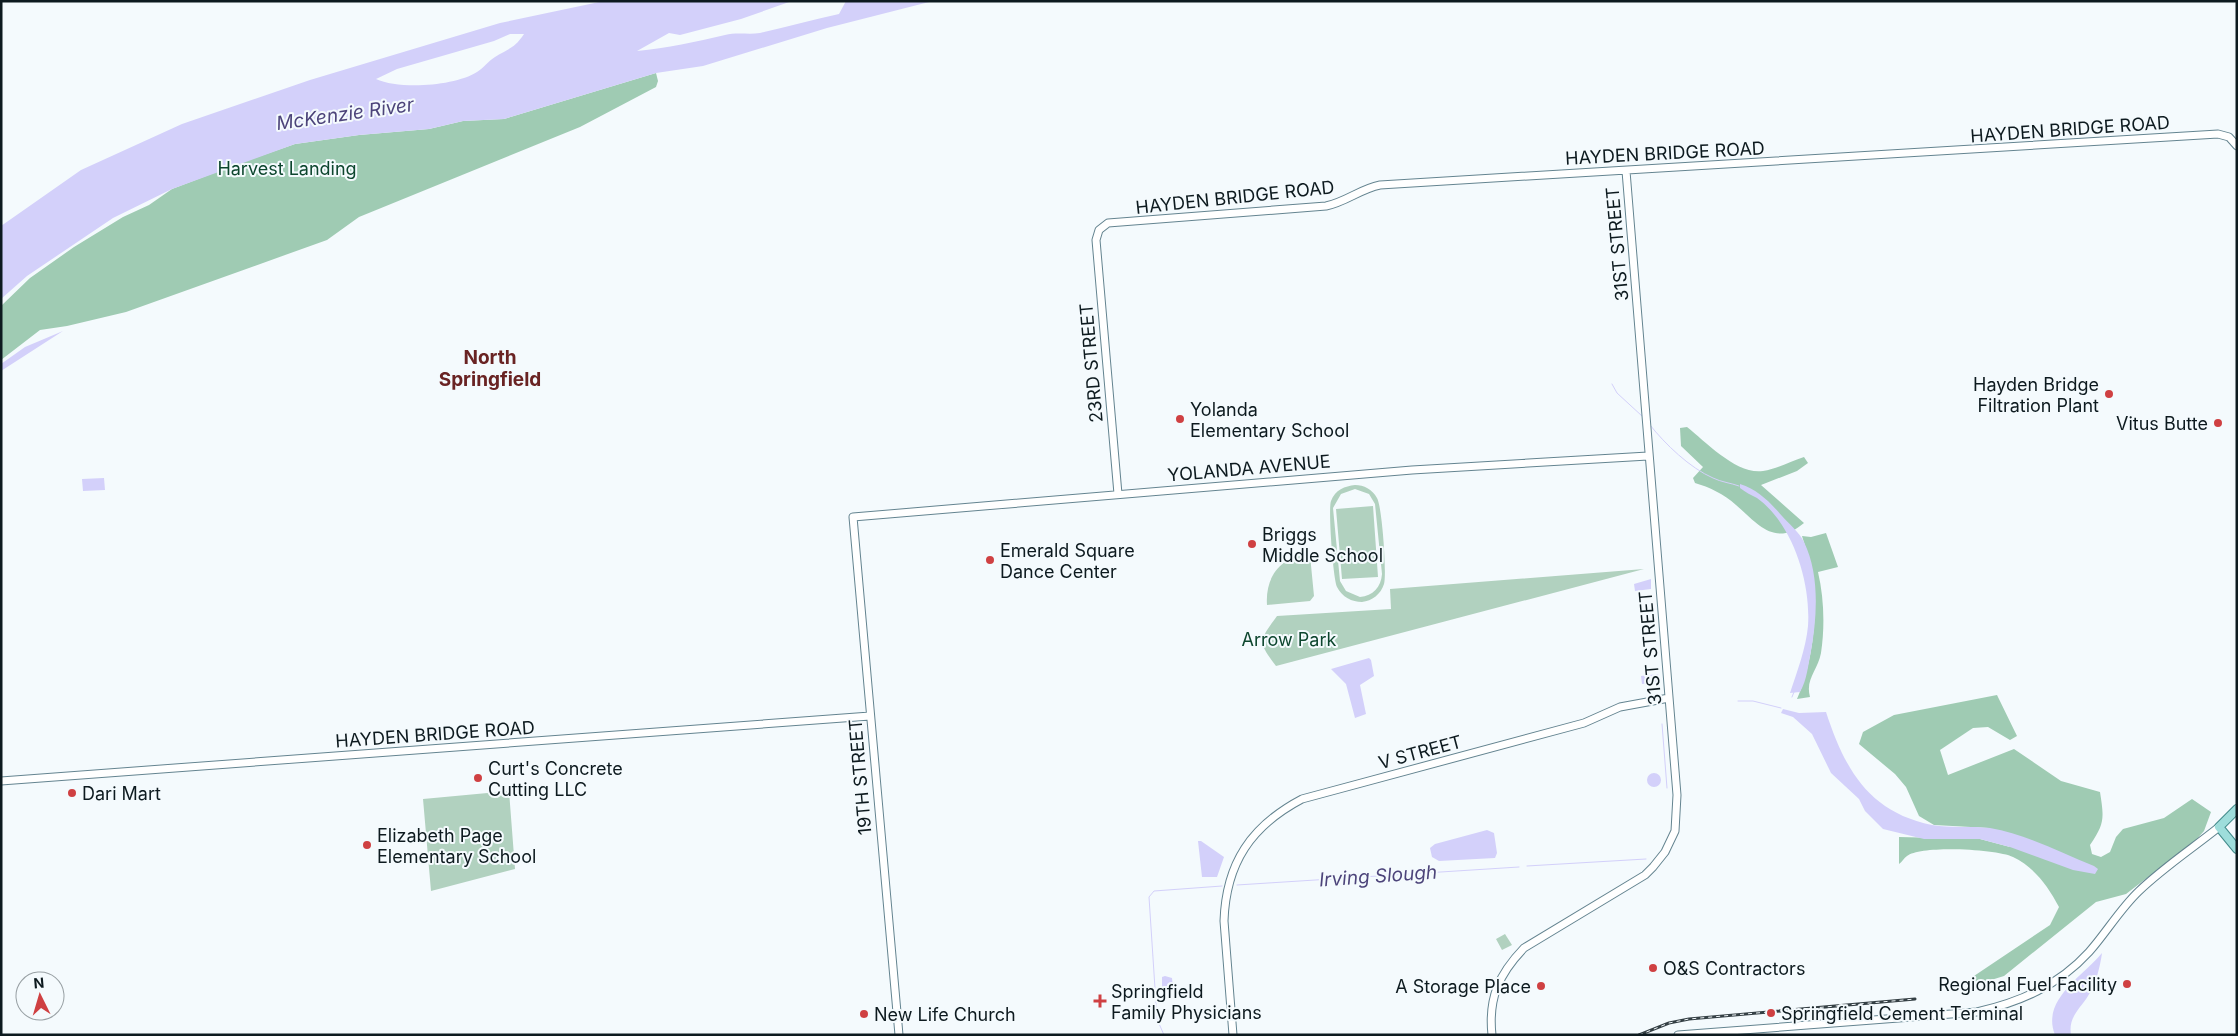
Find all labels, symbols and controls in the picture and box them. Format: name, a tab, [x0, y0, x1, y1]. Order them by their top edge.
water label: McKenzie River	[275, 93, 416, 135]
street label: HAYDEN BRIDGE ROAD	[1970, 112, 2170, 146]
street label: HAYDEN BRIDGE ROAD	[1565, 137, 1765, 169]
park label: Harvest Landing	[217, 158, 357, 179]
street label: HAYDEN BRIDGE ROAD	[1135, 176, 1335, 218]
street label: 31ST STREET	[1602, 186, 1632, 302]
street label: 23RD STREET	[1075, 302, 1107, 424]
district label: North Springfield	[439, 346, 541, 391]
place label: Hayden Bridge Filtration Plant	[1973, 374, 2099, 416]
marker: Hayden Bridge Filtration Plant	[2103, 388, 2115, 400]
place label: Yolanda Elementary School	[1190, 399, 1349, 441]
marker: Yolanda Elementary School	[1174, 413, 1186, 425]
place label: Vitus Butte	[2116, 413, 2208, 434]
marker: Vitus Butte	[2212, 417, 2224, 429]
street label: YOLANDA AVENUE	[1167, 450, 1331, 486]
place label: Briggs Middle School	[1262, 524, 1383, 566]
marker: Briggs Middle School	[1246, 538, 1258, 550]
place label: Emerald Square Dance Center	[1000, 540, 1135, 582]
marker: Emerald Square Dance Center	[984, 554, 996, 566]
street label: 31ST STREET	[1635, 590, 1665, 706]
park label: Arrow Park	[1242, 629, 1336, 650]
street label: HAYDEN BRIDGE ROAD	[335, 717, 535, 751]
street label: 19TH STREET	[844, 718, 876, 836]
street label: V STREET	[1376, 731, 1464, 773]
place label: Curt's Concrete Cutting LLC	[488, 758, 623, 800]
marker: Curt's Concrete Cutting LLC	[472, 772, 484, 784]
place label: Dari Mart	[82, 783, 161, 804]
marker: Dari Mart	[66, 787, 78, 799]
place label: Elizabeth Page Elementary School	[377, 825, 536, 867]
marker: Elizabeth Page Elementary School	[361, 839, 373, 851]
water label: Irving Slough	[1318, 860, 1438, 892]
place label: O&S Contractors	[1663, 958, 1805, 979]
marker: O&S Contractors	[1647, 962, 1659, 974]
north arrow	[15, 971, 65, 1021]
text: N	[33, 974, 45, 991]
place label: Regional Fuel Facility	[1938, 974, 2117, 995]
place label: A Storage Place	[1395, 976, 1531, 997]
marker: Regional Fuel Facility	[2121, 978, 2133, 990]
marker: A Storage Place	[1535, 980, 1547, 992]
place label: Springfield Family Physicians	[1111, 981, 1262, 1023]
marker: Springfield Family Physicians	[1093, 994, 1107, 1008]
place label: Springfield Cement Terminal	[1781, 1003, 2023, 1024]
place label: New Life Church	[874, 1004, 1016, 1025]
marker: Springfield Cement Terminal	[1765, 1007, 1777, 1019]
marker: New Life Church	[858, 1008, 870, 1020]

